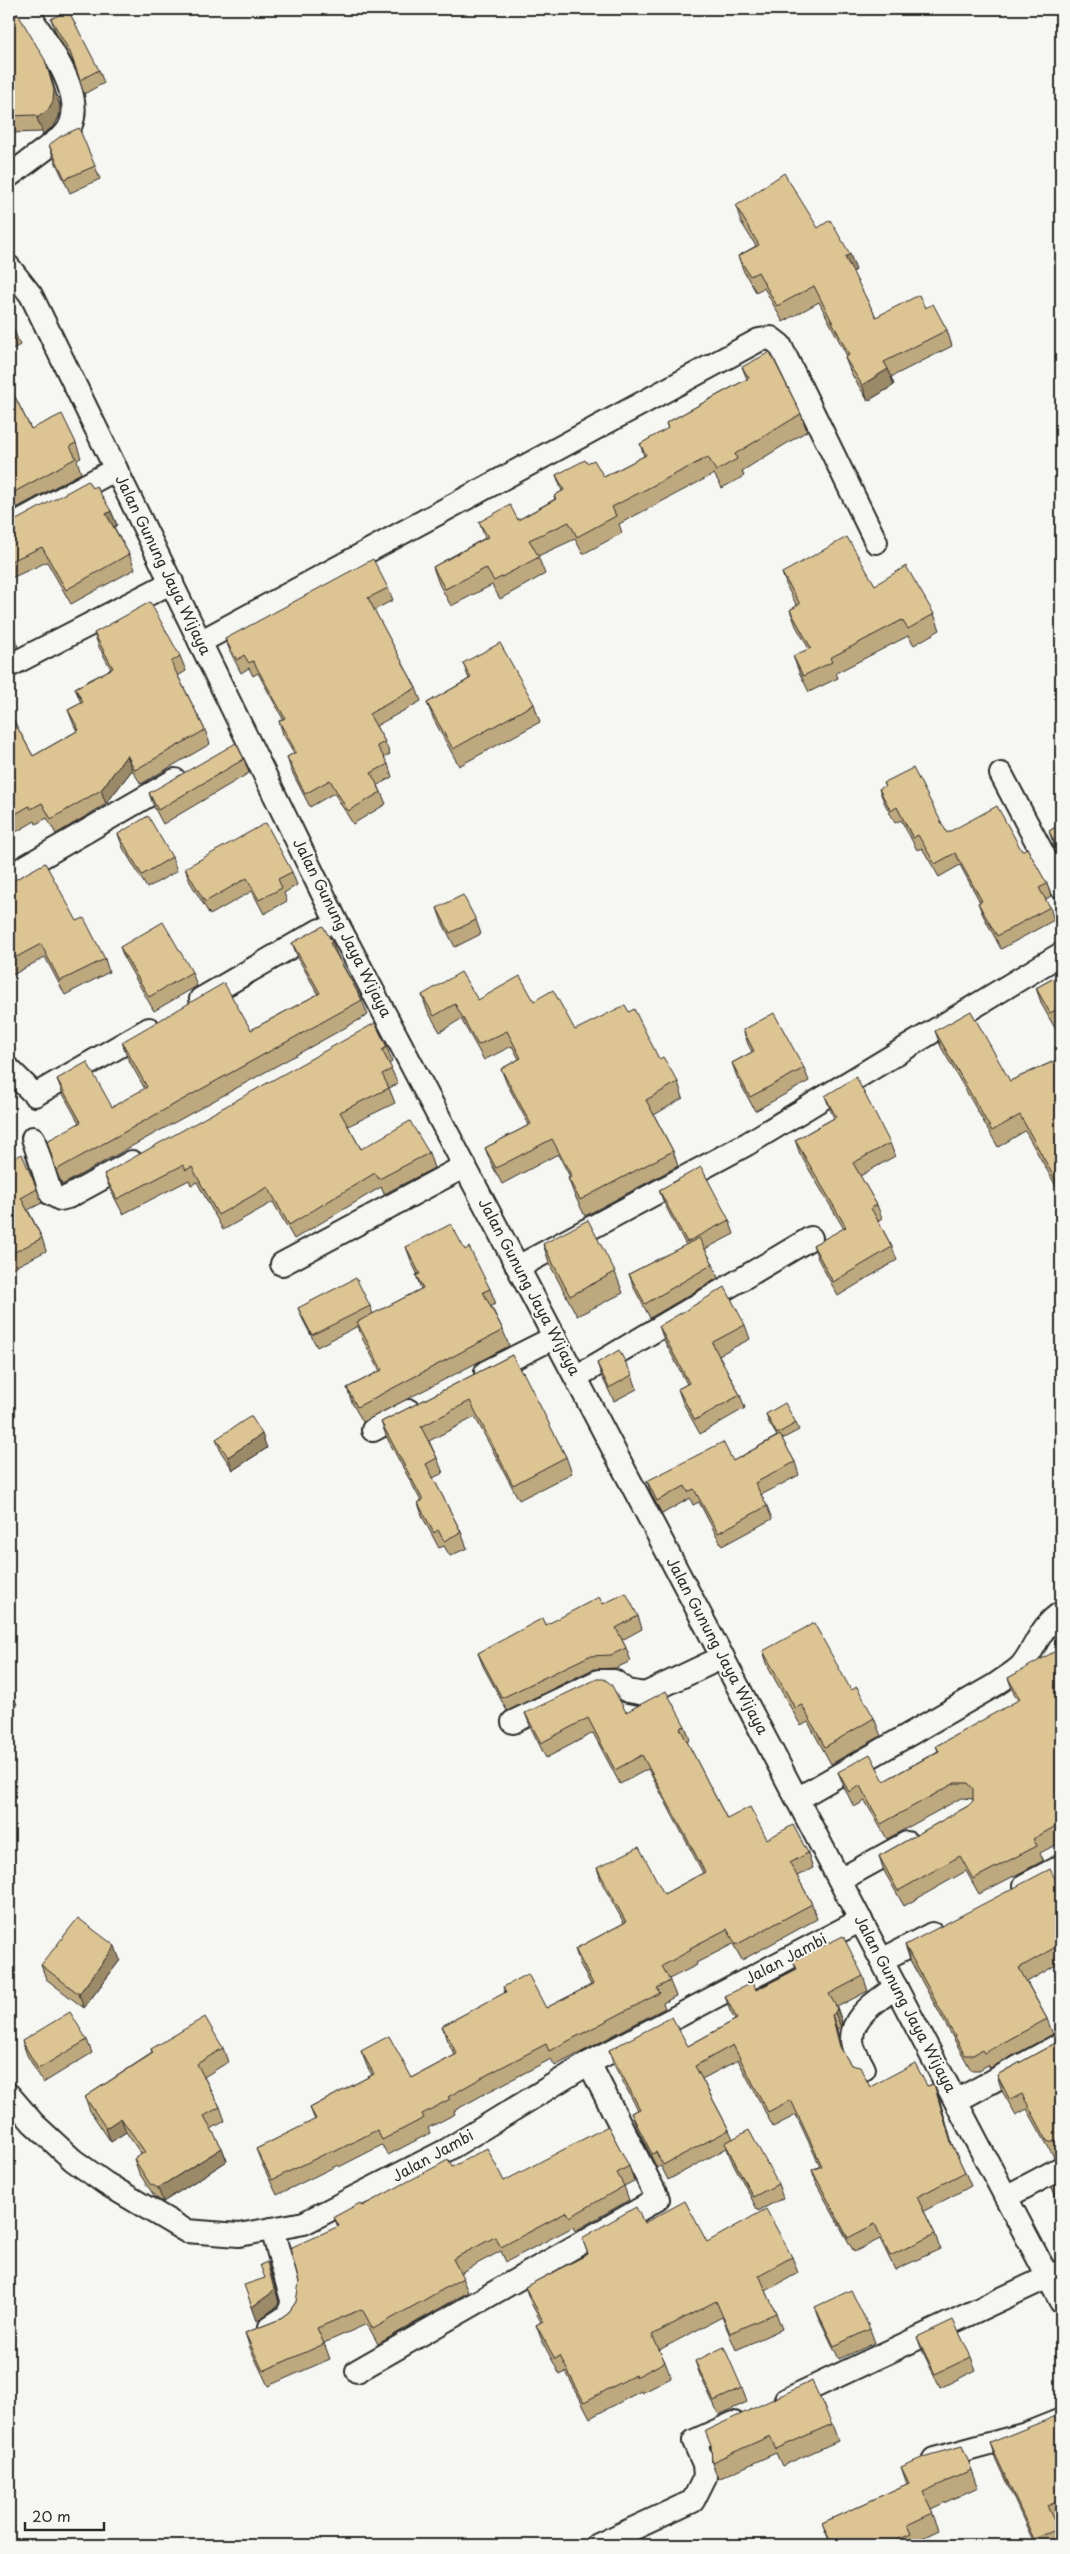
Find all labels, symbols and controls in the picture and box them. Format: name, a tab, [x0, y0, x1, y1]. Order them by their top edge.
street label: Jalan Gunung Jaya Wijaya	[111, 470, 218, 659]
street label: Jalan Gunung Jaya Wijaya	[288, 834, 399, 1021]
street label: Jalan Gunung Jaya Wijaya	[474, 1193, 587, 1380]
street label: Jalan Gunung Jaya Wijaya	[662, 1552, 775, 1739]
street label: Jalan Gunung Jaya Wijaya	[850, 1910, 963, 2097]
street label: Jalan Jambi	[740, 1926, 830, 1989]
street label: Jalan Jambi	[387, 2123, 477, 2187]
scale bar	[25, 2499, 104, 2531]
text: 20 m	[32, 2504, 71, 2527]

